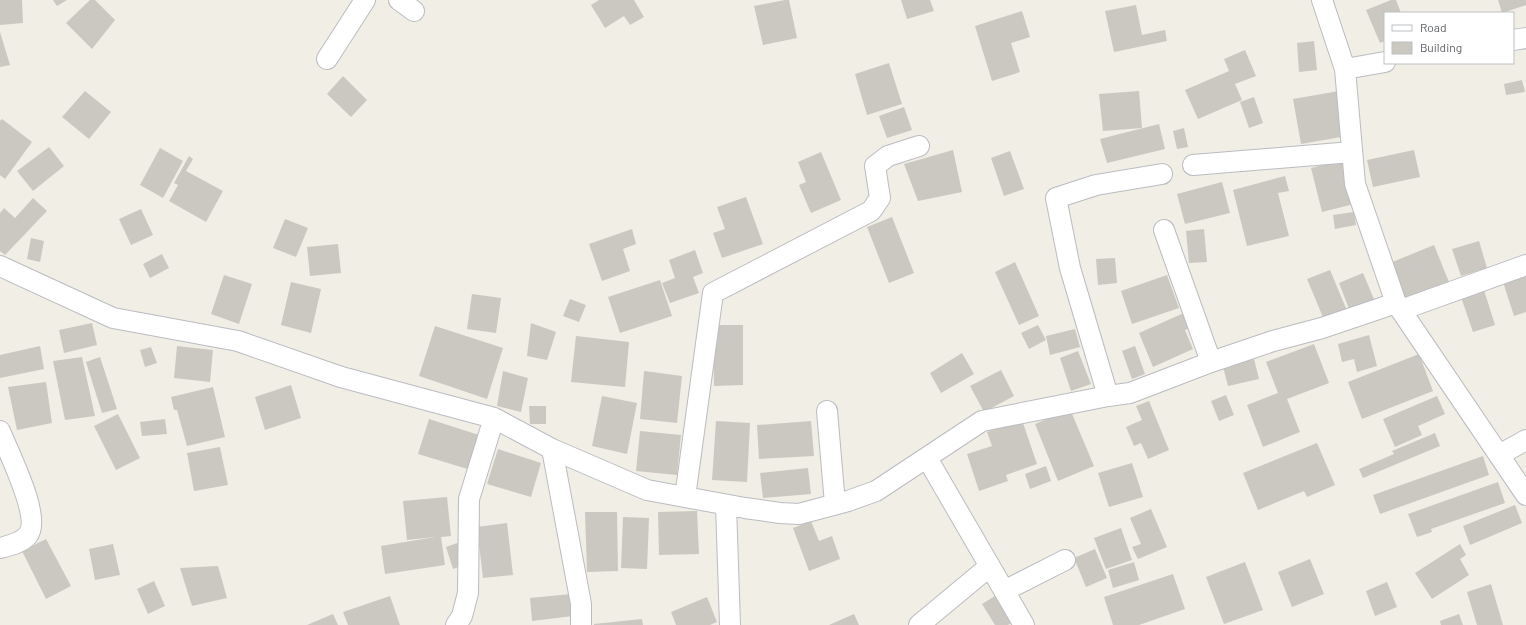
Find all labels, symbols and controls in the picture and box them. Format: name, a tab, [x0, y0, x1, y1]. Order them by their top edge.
legend	[1384, 12, 1514, 64]
text: Road	[1420, 20, 1447, 34]
text: Building	[1420, 40, 1462, 54]

